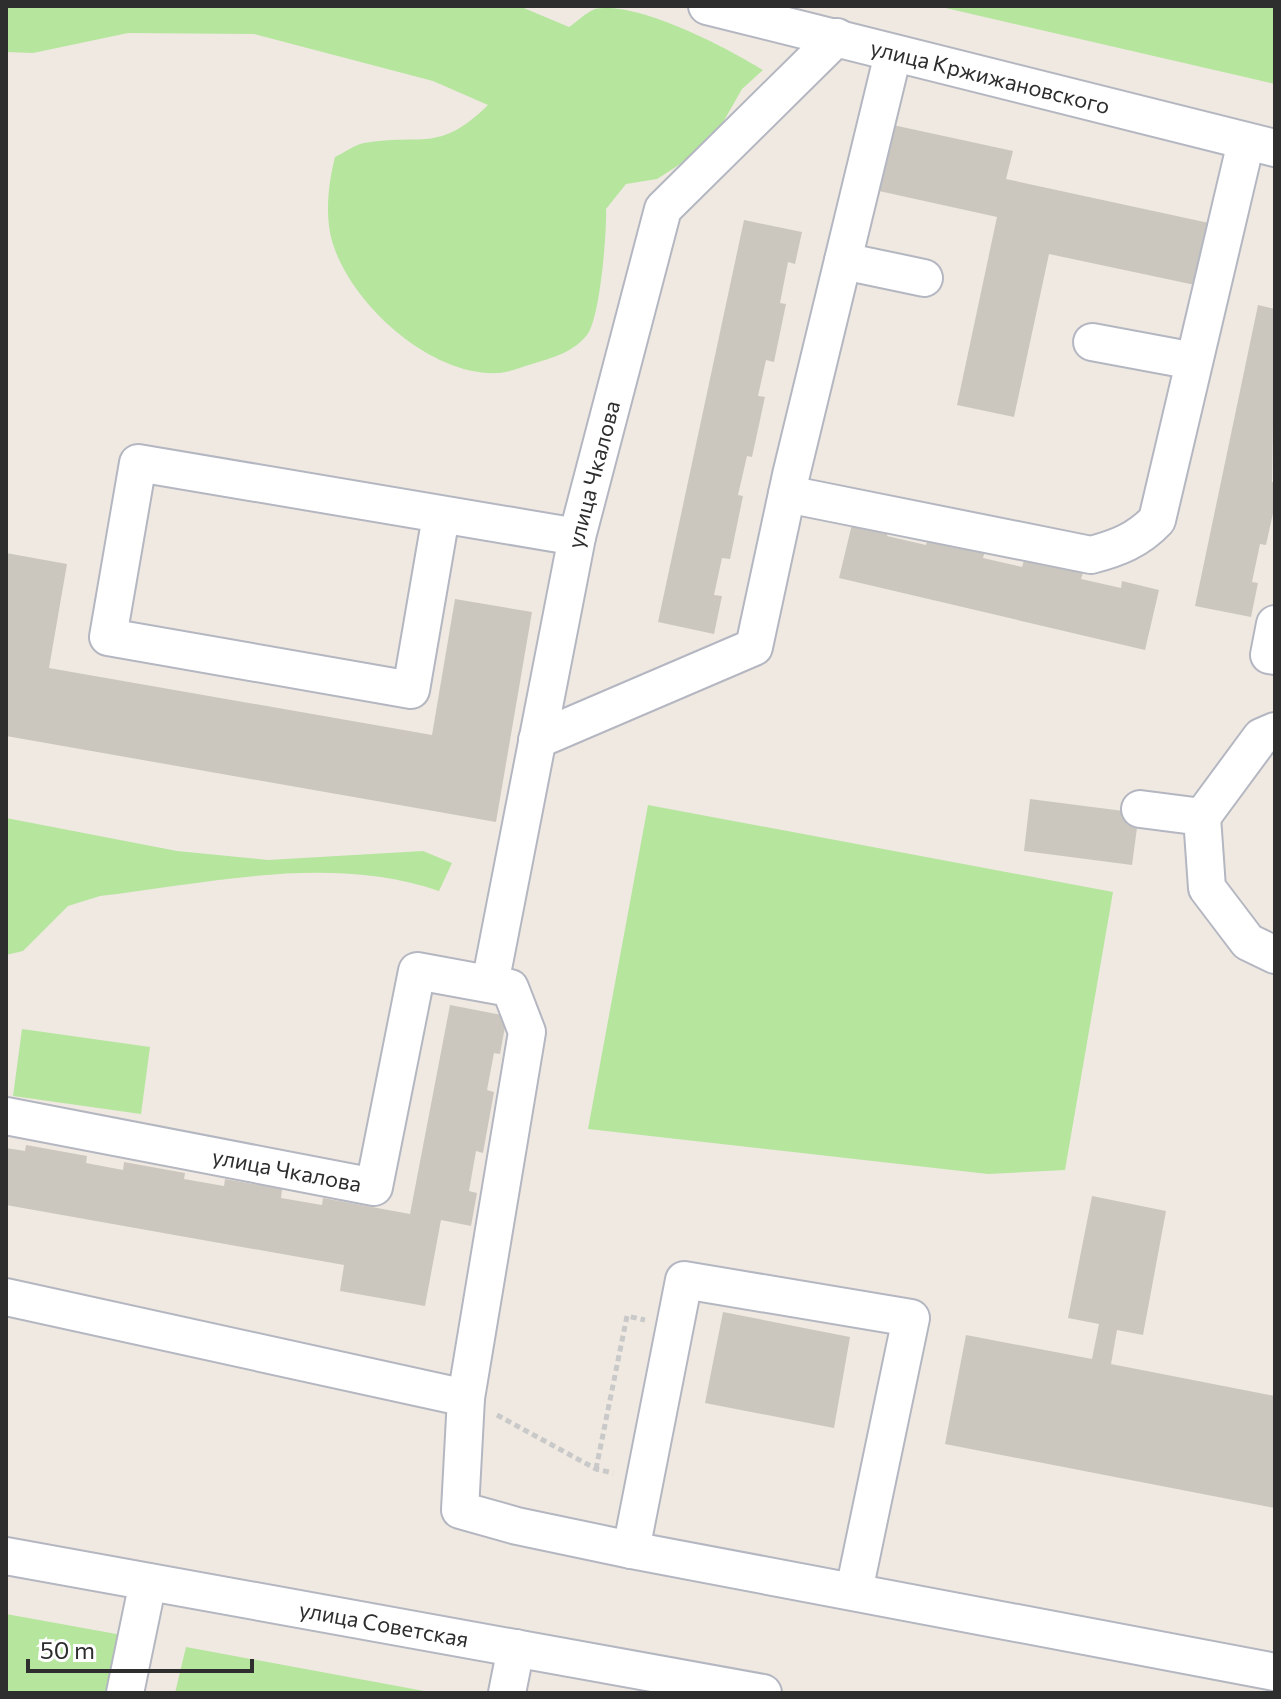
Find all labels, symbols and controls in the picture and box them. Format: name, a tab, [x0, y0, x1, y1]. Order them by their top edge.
street label: улица Кржижановского	[868, 33, 1113, 119]
street label: улица Чкалова	[561, 398, 625, 550]
street label: улица Чкалова	[210, 1142, 364, 1197]
street label: улица Советская	[297, 1595, 471, 1652]
scale bar	[28, 1623, 252, 1673]
text: 50 m	[40, 1635, 95, 1664]

